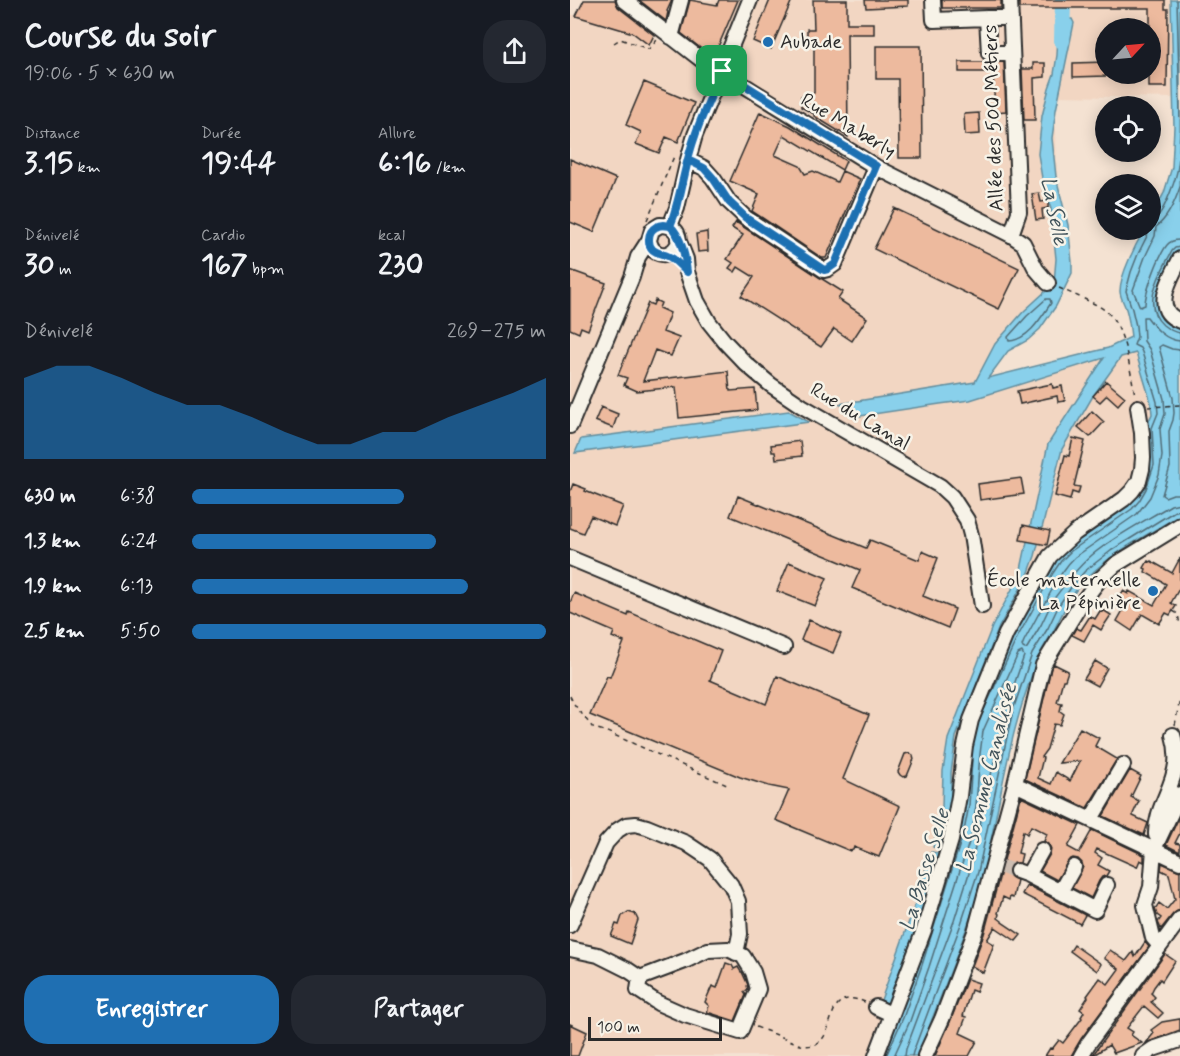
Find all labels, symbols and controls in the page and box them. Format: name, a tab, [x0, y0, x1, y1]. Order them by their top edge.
text: Course du soir	[24, 15, 216, 59]
north arrow	[1095, 18, 1161, 84]
map controls	[1095, 18, 1161, 240]
button: share	[483, 20, 546, 83]
street label: Allée des 500 Métiers	[977, 24, 1011, 212]
place label: Aubade	[780, 29, 842, 56]
marker: Aubade	[761, 35, 775, 49]
pin	[696, 45, 747, 96]
icon: arrive	[705, 54, 738, 87]
text: 19:06 · 5 × 630 m	[24, 60, 175, 87]
street label: Rue Maberly	[795, 87, 901, 165]
button: locate	[1095, 96, 1161, 162]
text: Distance	[24, 123, 80, 144]
text: Durée	[201, 123, 241, 144]
text: Allure	[378, 123, 416, 144]
text: 3.15	[24, 144, 73, 183]
text: 19:44	[201, 144, 276, 183]
text: 6:16	[378, 144, 431, 183]
text: km	[73, 157, 101, 178]
text: /km	[431, 157, 466, 178]
button: layers	[1095, 174, 1161, 240]
water label: La Selle	[1034, 175, 1075, 249]
text: Dénivelé	[24, 225, 79, 246]
text: Cardio	[201, 225, 245, 246]
text: kcal	[378, 225, 405, 246]
text: 30	[24, 246, 55, 285]
text: 167	[201, 246, 248, 285]
text: 230	[378, 246, 423, 285]
text: m	[55, 259, 72, 280]
text: bpm	[248, 259, 284, 280]
text: Dénivelé	[24, 318, 93, 345]
text: 269–275 m	[447, 318, 546, 345]
street label: Rue du Canal	[805, 376, 915, 458]
text: 630 m	[24, 483, 76, 510]
text: 6:38	[120, 483, 156, 510]
text: 1.3 km	[24, 528, 81, 555]
text: 6:24	[120, 528, 158, 555]
place label: École maternelle La Pépinière	[987, 567, 1141, 617]
text: 1.9 km	[24, 573, 82, 600]
text: 6:13	[120, 573, 153, 600]
marker: École maternelle La Pépinière	[1146, 584, 1160, 598]
text: 2.5 km	[24, 618, 85, 645]
text: 5:50	[120, 618, 161, 645]
water label: La Somme Canalisée	[950, 680, 1024, 876]
water label: La Basse Selle	[893, 804, 957, 934]
button: Enregistrer	[24, 975, 279, 1044]
button: Partager	[291, 975, 546, 1044]
scale bar	[588, 1014, 722, 1042]
text: 100 m	[597, 1017, 640, 1038]

